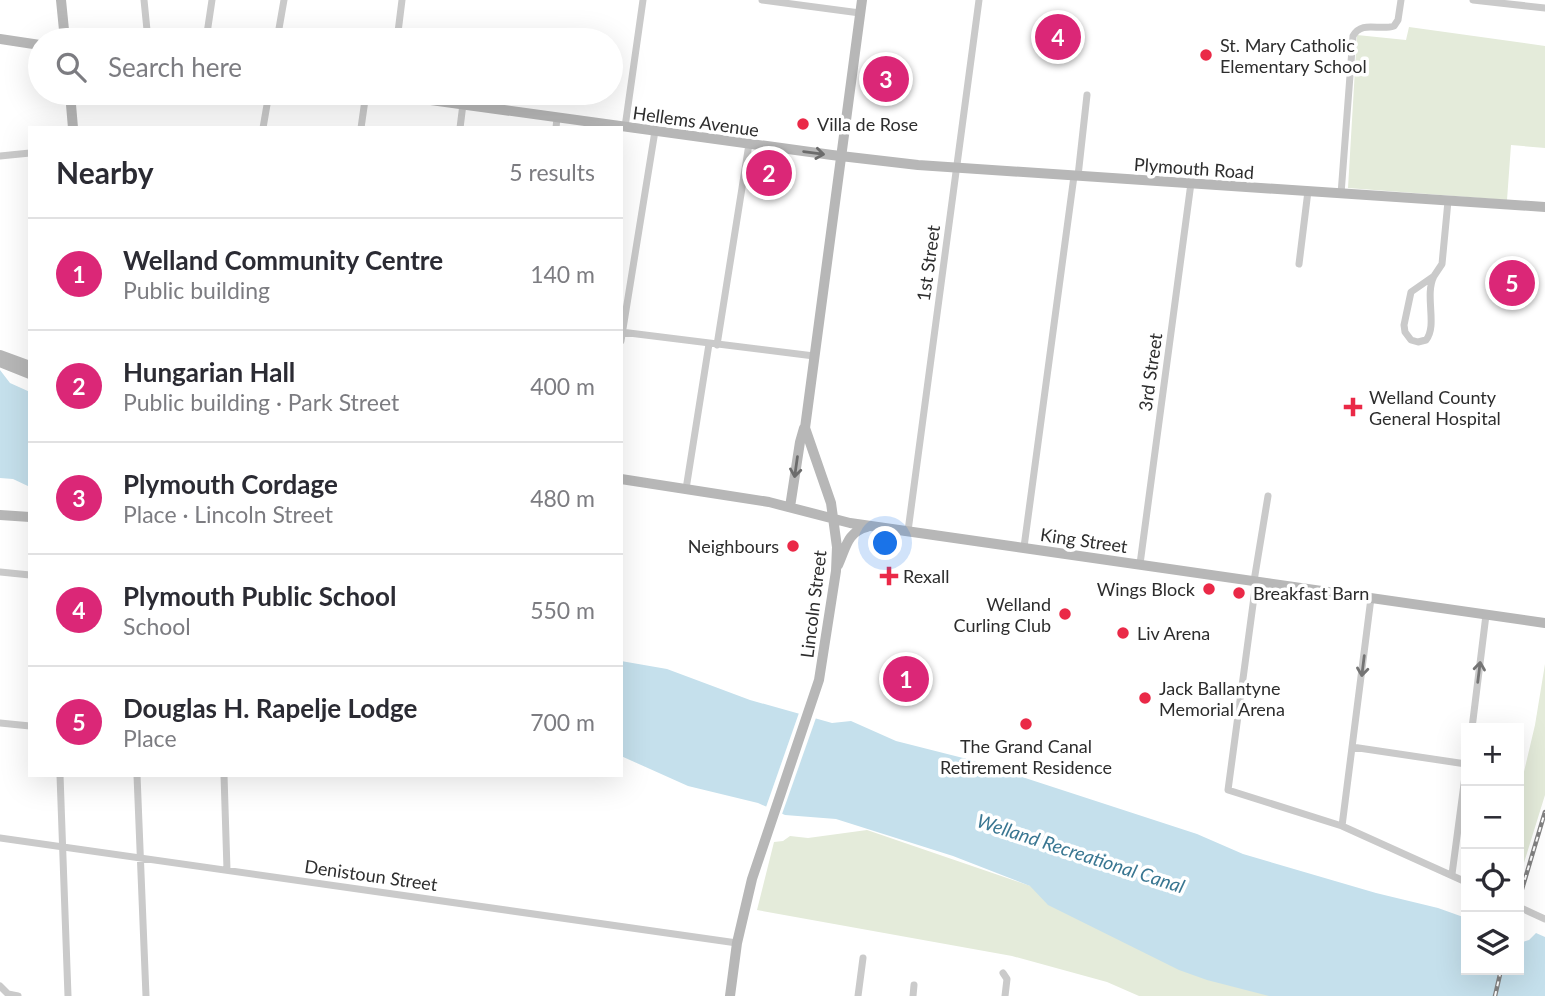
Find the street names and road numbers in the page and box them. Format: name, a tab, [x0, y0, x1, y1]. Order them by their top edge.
street label: Hellems Avenue	[632, 101, 760, 141]
street label: Plymouth Road	[1133, 153, 1255, 183]
street label: 1st Street	[912, 223, 944, 303]
street label: 3rd Street	[1134, 331, 1166, 413]
street label: King Street	[1039, 523, 1129, 557]
street label: Lincoln Street	[795, 548, 831, 659]
street label: Denistoun Street	[303, 855, 439, 895]

